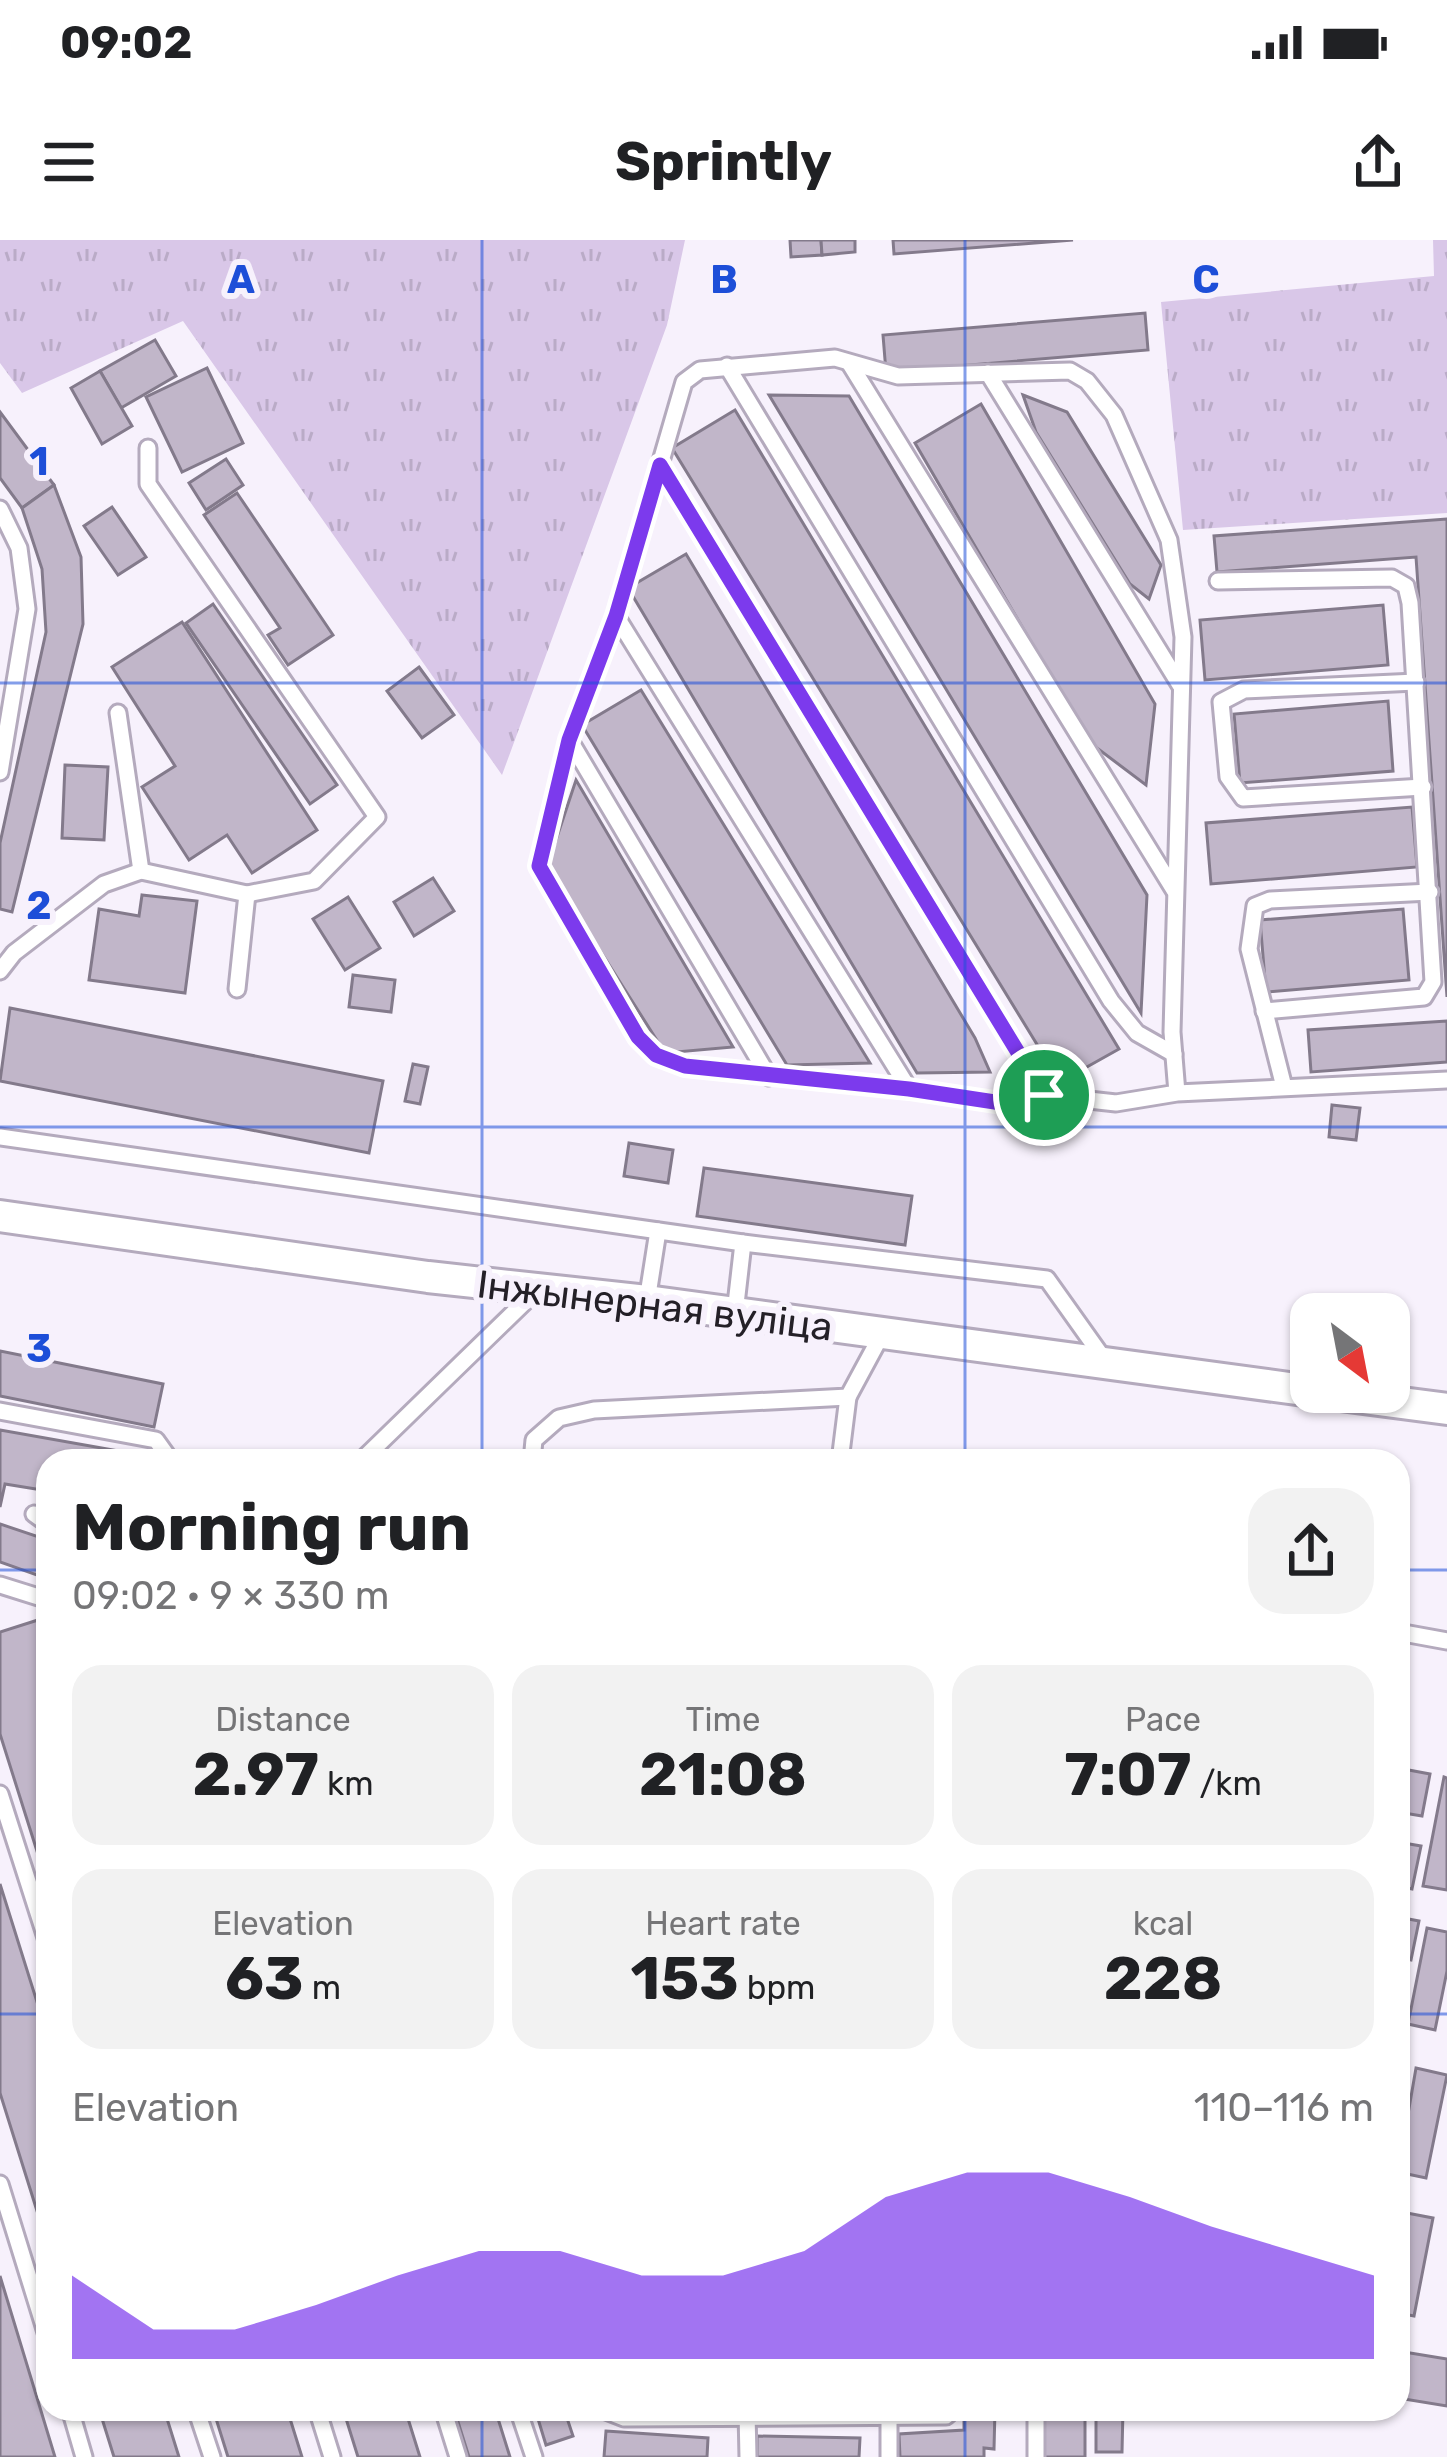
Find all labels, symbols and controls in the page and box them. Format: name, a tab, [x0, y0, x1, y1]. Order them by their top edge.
text: 09:02	[60, 16, 192, 69]
icon: menu	[36, 129, 102, 195]
icon: share	[1345, 129, 1411, 195]
text: Sprintly	[615, 130, 832, 194]
text: A	[227, 257, 255, 303]
text: B	[710, 257, 738, 303]
text: C	[1192, 257, 1220, 303]
text: 1	[29, 439, 49, 485]
text: 2	[26, 883, 52, 929]
pin	[993, 1044, 1095, 1146]
icon: arrive	[1011, 1062, 1077, 1128]
street label: Інжынерная вуліца	[474, 1261, 835, 1351]
north arrow	[1290, 1293, 1410, 1413]
map controls	[1290, 1293, 1410, 1413]
text: 3	[26, 1326, 52, 1372]
text: Morning run	[72, 1488, 471, 1567]
button: share	[1248, 1488, 1374, 1614]
text: 09:02 · 9 × 330 m	[72, 1573, 389, 1619]
text: Distance	[215, 1700, 351, 1739]
text: Time	[686, 1700, 760, 1739]
text: Pace	[1125, 1700, 1201, 1739]
text: 2.97	[193, 1739, 319, 1810]
text: 21:08	[639, 1739, 807, 1810]
text: 7:07	[1064, 1739, 1191, 1810]
text: km	[319, 1764, 373, 1803]
text: /km	[1191, 1764, 1262, 1803]
text: Elevation	[212, 1904, 354, 1943]
text: Heart rate	[645, 1904, 801, 1943]
text: kcal	[1133, 1904, 1193, 1943]
text: 63	[225, 1943, 304, 2014]
text: 153	[631, 1943, 739, 2014]
text: 228	[1104, 1943, 1222, 2014]
text: m	[304, 1968, 341, 2007]
text: bpm	[739, 1968, 815, 2007]
text: Elevation	[72, 2085, 239, 2131]
text: 110–116 m	[1194, 2085, 1374, 2131]

